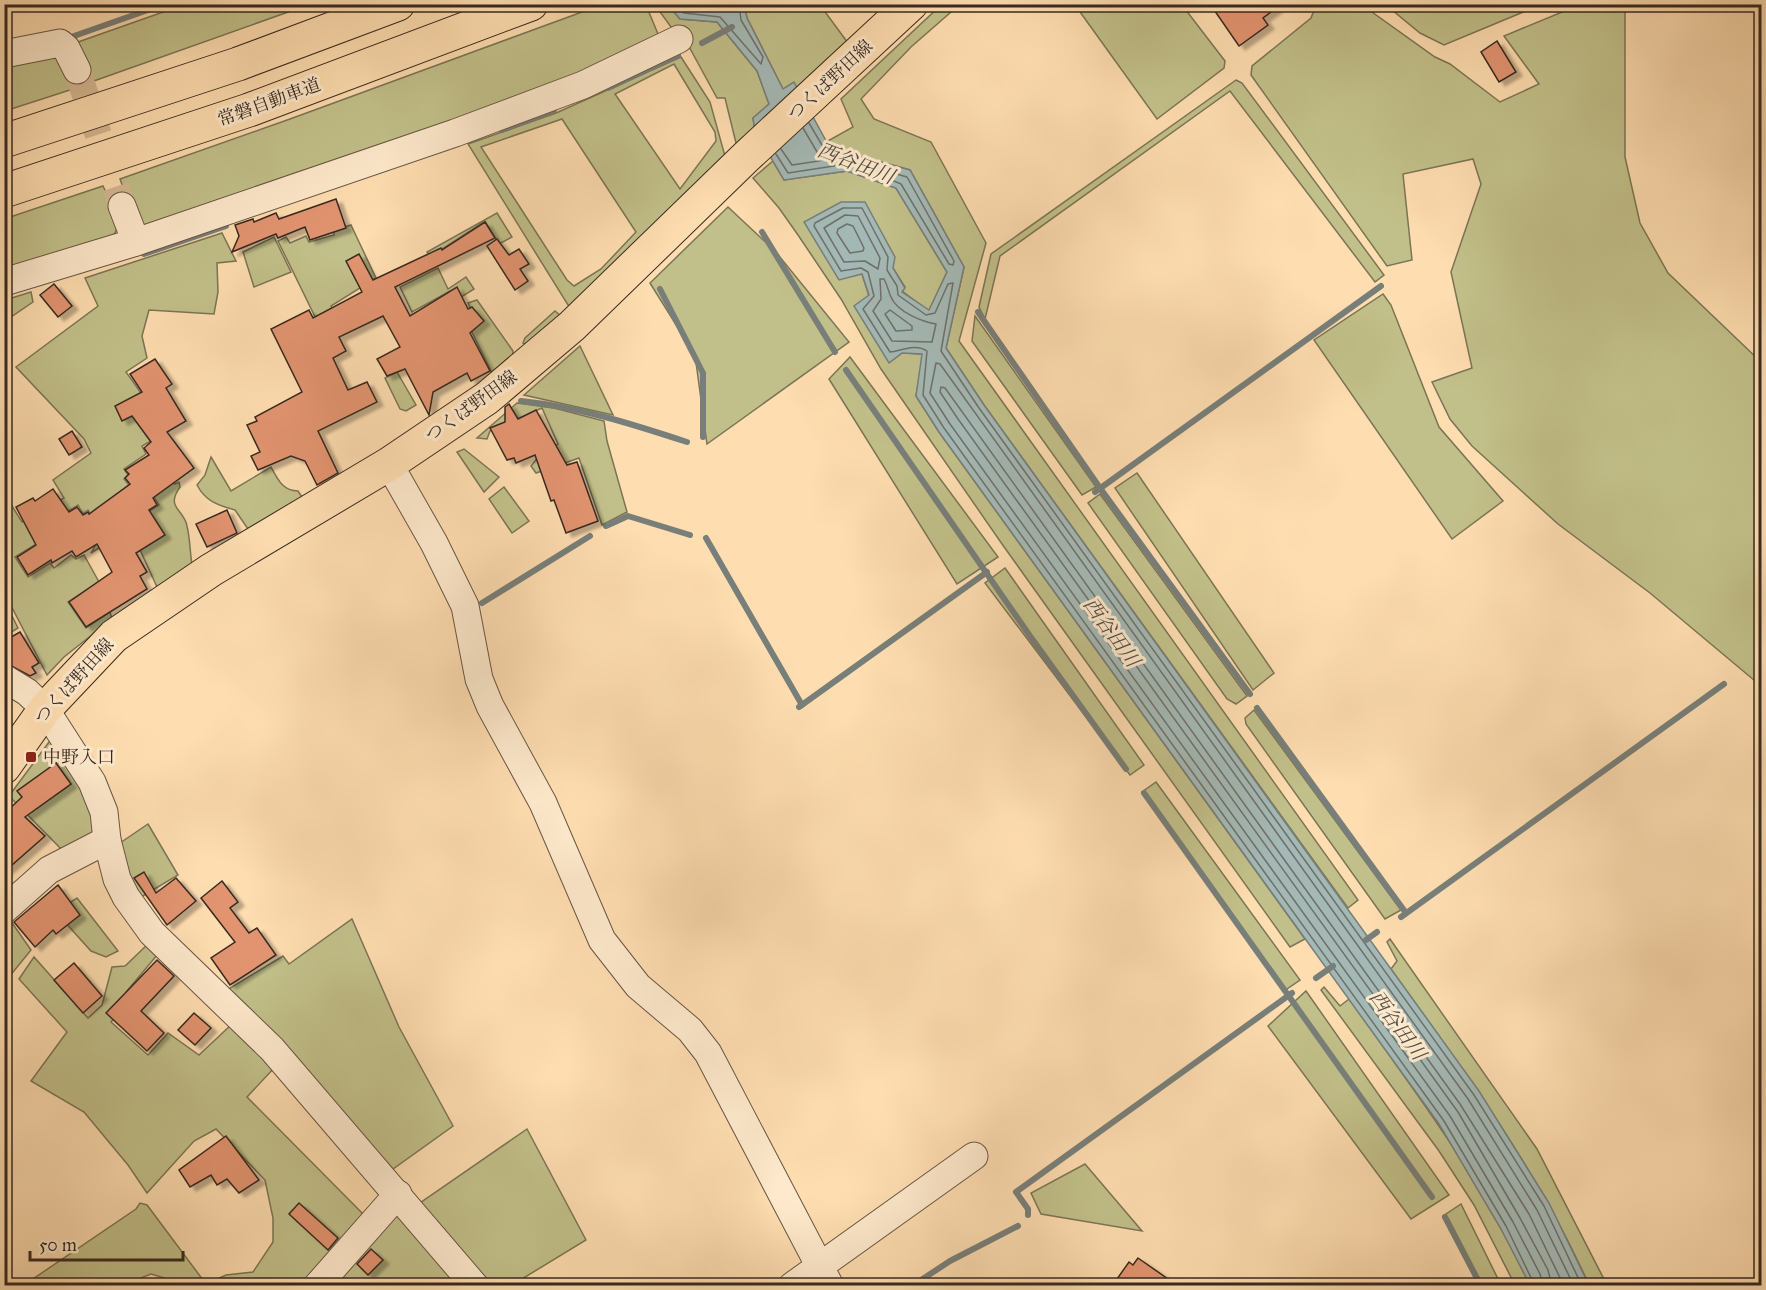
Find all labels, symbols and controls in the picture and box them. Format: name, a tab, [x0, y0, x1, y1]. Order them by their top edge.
street label: つくば野田線	[783, 35, 877, 125]
street label: 常磐自動車道	[214, 73, 324, 131]
water label: 西谷田川	[814, 137, 900, 189]
street label: つくば野田線	[421, 365, 521, 447]
water label: 西谷田川	[1079, 593, 1146, 673]
street label: つくば野田線	[30, 634, 118, 728]
place label: 中野入口	[43, 746, 115, 768]
marker: 中野入口	[24, 750, 38, 764]
water label: 西谷田川	[1365, 986, 1432, 1066]
scale bar	[30, 1224, 183, 1262]
text: 50 m	[39, 1234, 77, 1256]

